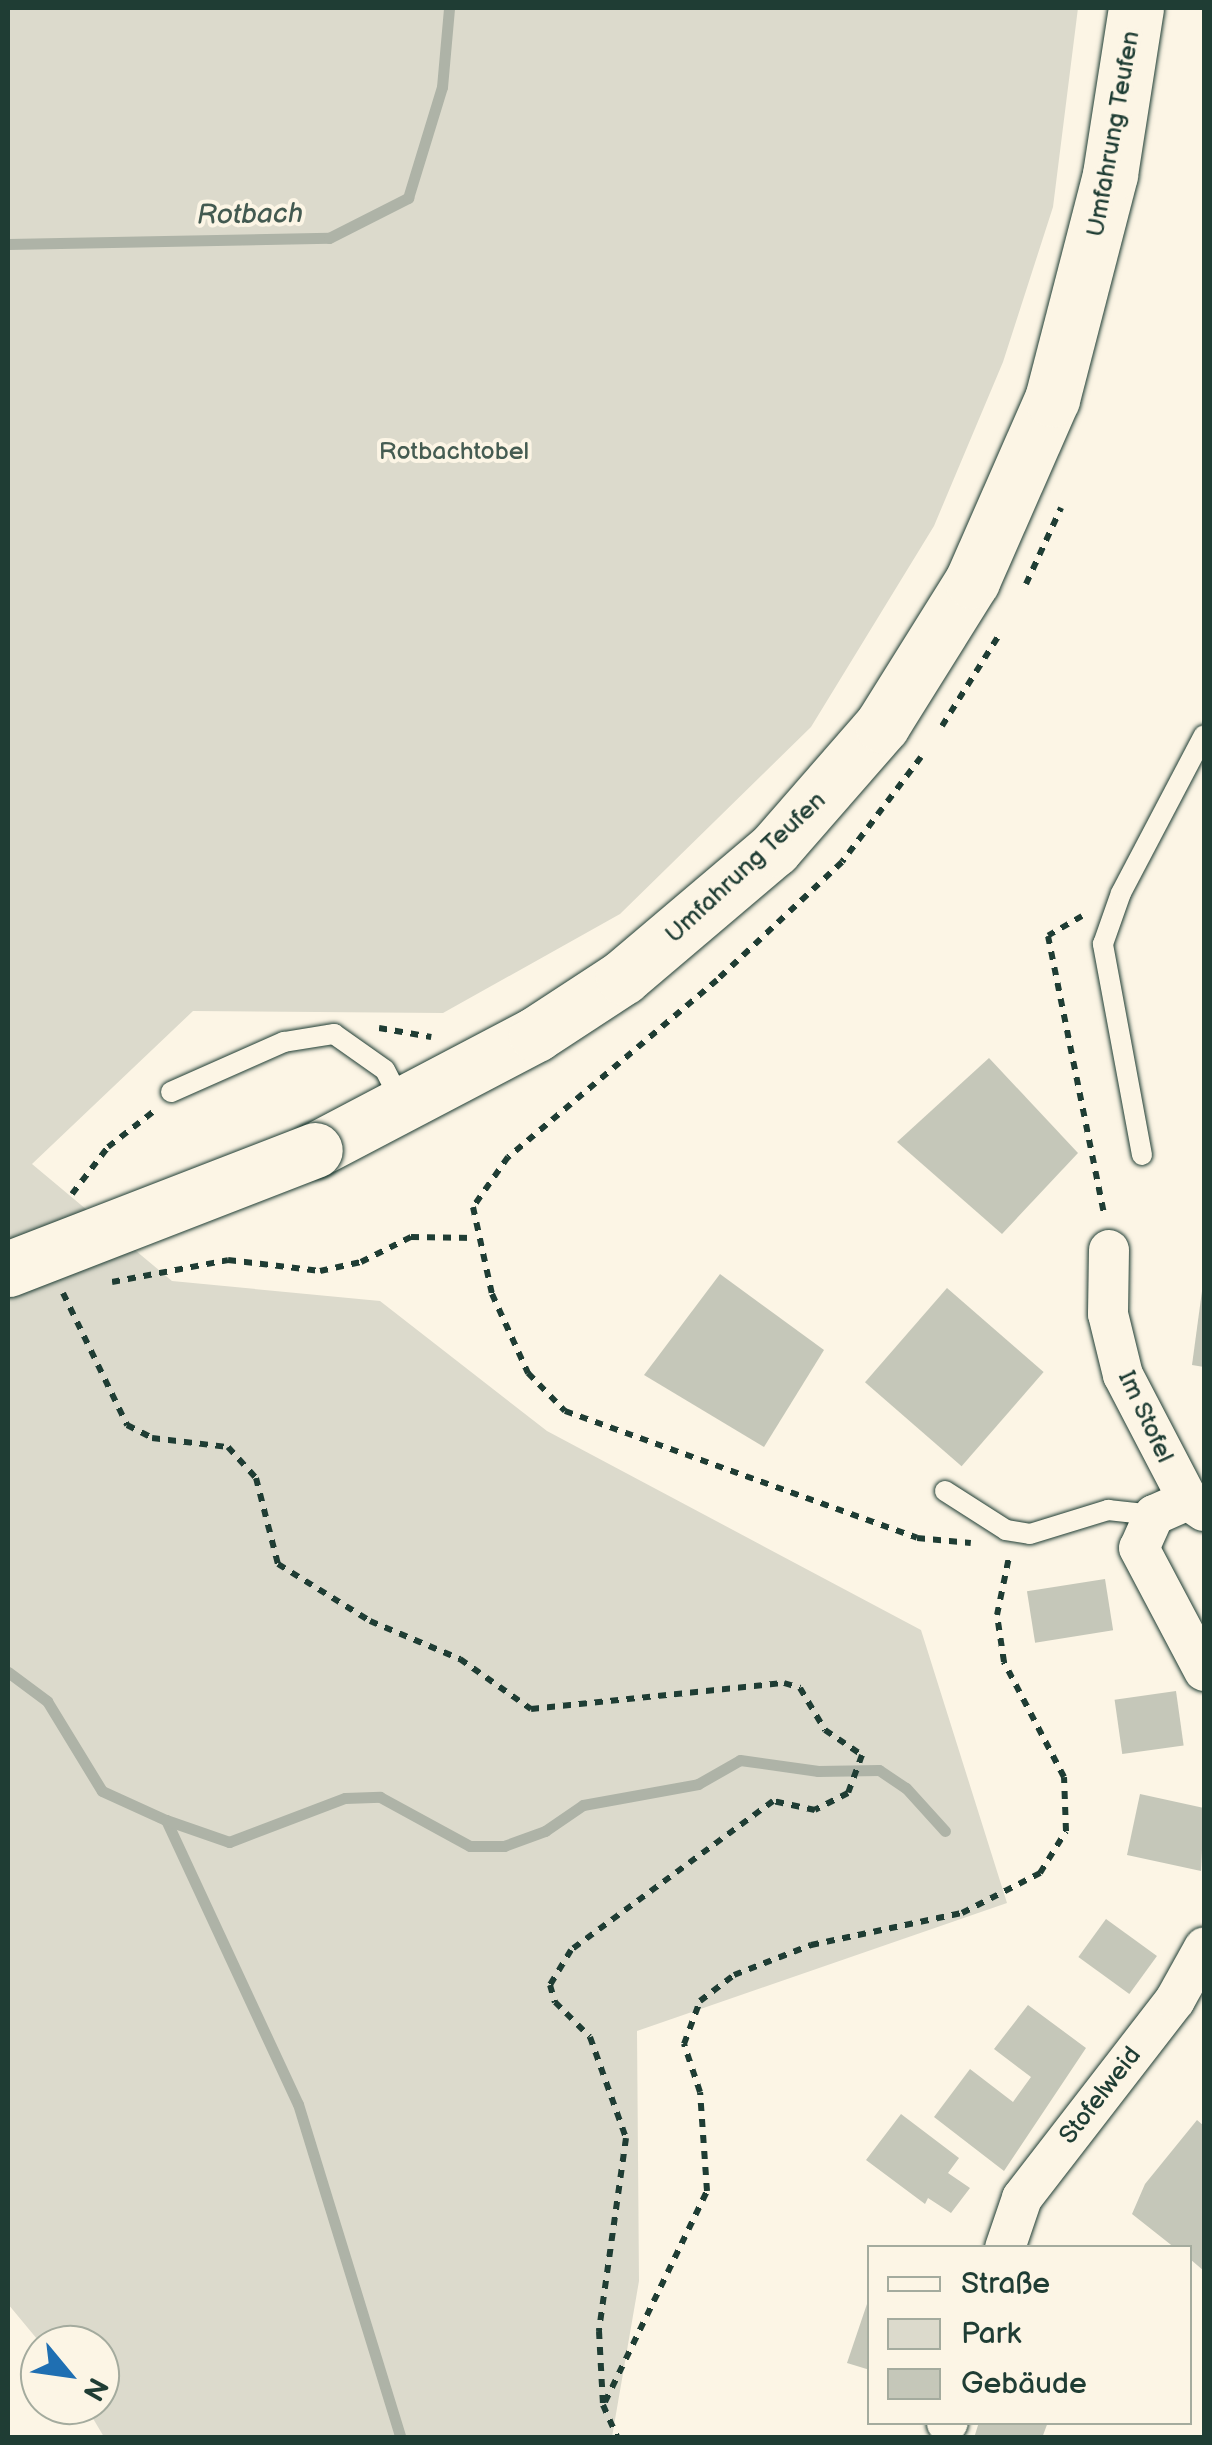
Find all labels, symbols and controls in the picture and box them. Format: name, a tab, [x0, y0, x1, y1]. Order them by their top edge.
street label: Umfahrung Teufen	[1081, 28, 1147, 240]
water label: Rotbach	[197, 197, 303, 233]
park label: Rotbachtobel	[379, 437, 529, 467]
street label: Umfahrung Teufen	[659, 786, 833, 950]
street label: Im Stofel	[1111, 1366, 1179, 1468]
street label: Stofelweid	[1054, 2041, 1148, 2151]
legend	[867, 2245, 1192, 2425]
text: Straße	[961, 2266, 1050, 2302]
text: Park	[961, 2316, 1021, 2352]
north arrow	[20, 2325, 120, 2425]
text: Gebäude	[961, 2366, 1087, 2402]
text: N	[75, 2372, 114, 2406]

